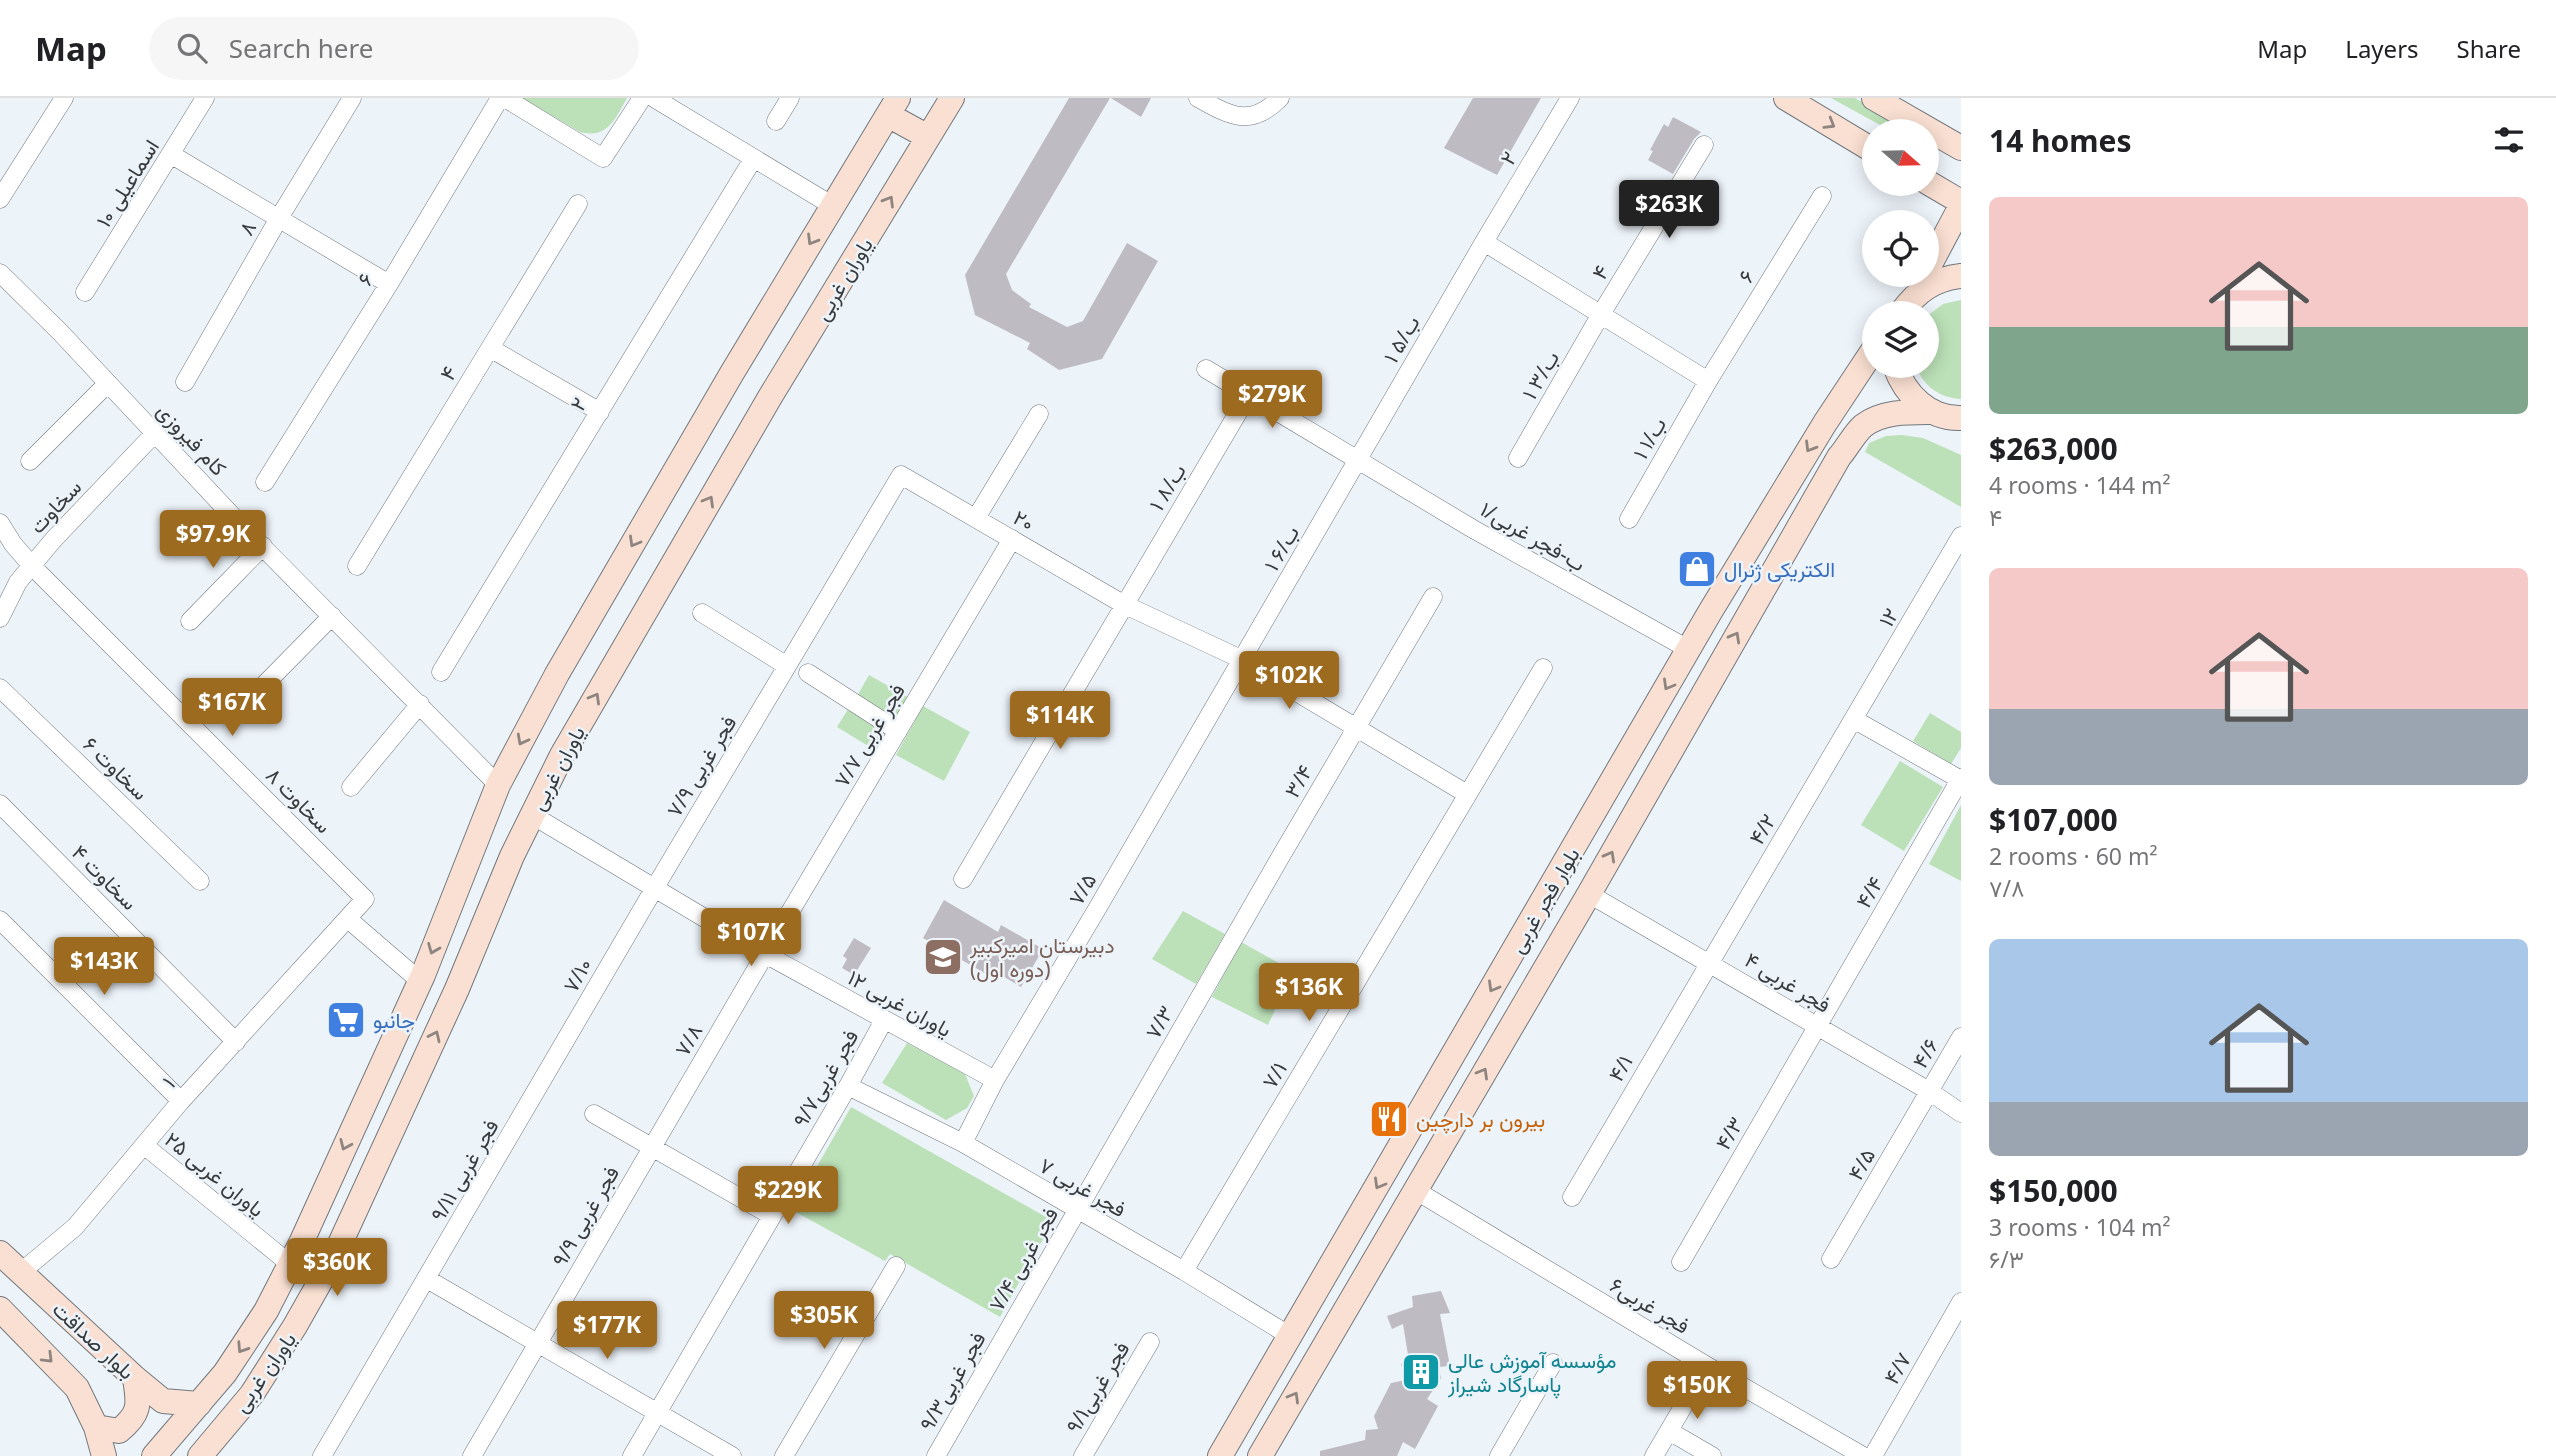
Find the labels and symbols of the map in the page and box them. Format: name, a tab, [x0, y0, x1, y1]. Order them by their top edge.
one-way arrow	[1822, 116, 1835, 129]
north arrow	[1862, 119, 1939, 196]
street label: اسماعیلی ۱۰	[89, 134, 165, 232]
street label: ۲	[1493, 146, 1523, 170]
pin: $263K	[1620, 180, 1718, 240]
one-way arrow	[881, 196, 894, 209]
street label: ۸	[232, 216, 262, 240]
street label: یاوران غربی	[807, 232, 879, 326]
one-way arrow	[807, 233, 820, 246]
street label: ۴	[1585, 260, 1615, 284]
street label: ۶	[1731, 264, 1761, 288]
street label: ۶	[350, 267, 380, 291]
street label: ۱ ب/۵	[1376, 310, 1426, 368]
street label: ۱ ب/۳	[1515, 346, 1565, 404]
street label: ۴	[433, 361, 463, 385]
pin: $279K	[1223, 370, 1321, 430]
street label: ۲	[563, 392, 593, 416]
street label: کام فیروزی	[150, 397, 233, 482]
street label: ۱ ب/۱	[1626, 412, 1672, 464]
one-way arrow	[1805, 440, 1818, 453]
street label: ۱ ب/۸	[1142, 458, 1192, 516]
street label: سخاوت	[23, 473, 87, 539]
street label: ۱/ب-فجر غربی	[1475, 495, 1591, 577]
one-way arrow	[701, 496, 714, 509]
street label: ۲۰	[1008, 503, 1040, 537]
pin: $97.9K	[156, 510, 270, 570]
street label: ۱ ب/۶	[1257, 520, 1305, 576]
one-way arrow	[629, 534, 642, 547]
shop icon: الکتریکی ژنرال	[1676, 548, 1718, 590]
place label: الکتریکی ژنرال	[1724, 555, 1835, 583]
street label: ۱۲	[1872, 603, 1904, 631]
one-way arrow	[1727, 632, 1740, 644]
pin: $102K	[1240, 652, 1338, 711]
one-way arrow	[1664, 677, 1677, 690]
pin: $167K	[183, 678, 281, 738]
street label: ۷/۷ فجر غربی	[827, 678, 911, 792]
pin: $114K	[1011, 692, 1109, 751]
one-way arrow	[587, 693, 600, 706]
street label: ۷/۹ فجر غربی	[660, 710, 742, 822]
street label: یاوران غربی	[523, 721, 591, 815]
street label: سخاوت ۶	[78, 730, 154, 806]
one-way arrow	[517, 733, 531, 745]
street label: ۳/۴	[1277, 759, 1319, 803]
street label: سخاوت ۸	[260, 761, 338, 839]
street label: ۴/۲	[1742, 809, 1782, 849]
street label: سخاوت ۴	[66, 838, 144, 916]
street label: بلوار فجر غربی	[1502, 842, 1586, 958]
one-way arrow	[1602, 850, 1615, 863]
street label: ۷/۵	[1062, 868, 1102, 910]
street label: ۴/۴	[1849, 871, 1889, 913]
pin: $107K	[702, 908, 800, 968]
place label: دبیرستان امیرکبیر (دوره اول)	[969, 931, 1114, 983]
school or university icon: دبیرستان امیرکبیر (دوره اول)	[922, 936, 964, 978]
pin: $143K	[55, 937, 153, 997]
one-way arrow	[428, 942, 442, 954]
street label: ۴ فجر غربی	[1740, 945, 1836, 1019]
street label: ۷/۱۰	[556, 953, 598, 997]
street label: ۱۲ یاوران غربی	[843, 963, 957, 1043]
pin: $136K	[1260, 964, 1358, 1023]
one-way arrow	[1488, 980, 1501, 993]
supermarket icon: جانبو	[325, 999, 367, 1041]
street label: ۷/۳	[1138, 1000, 1180, 1044]
place label: جانبو	[373, 1006, 415, 1034]
street label: ۷/۸	[668, 1019, 708, 1061]
street label: فجر غربی۹/۷	[786, 1024, 864, 1132]
one-way arrow	[427, 1031, 441, 1043]
street label: ۴/۶	[1905, 1033, 1945, 1073]
street label: ۴/۱	[1601, 1050, 1639, 1086]
street label: ۷/۱	[1255, 1057, 1293, 1093]
one-way arrow	[1475, 1068, 1488, 1081]
street label: ۱	[156, 1070, 180, 1094]
restaurant icon: بیرون بر دارچین	[1368, 1098, 1410, 1140]
place label: بیرون بر دارچین	[1416, 1105, 1545, 1134]
street label: ۴/۳	[1708, 1111, 1750, 1155]
street label: ۹/۱۱ فجر غربی	[424, 1114, 504, 1226]
street label: یاوران غربی ۲۵	[159, 1125, 271, 1223]
one-way arrow	[339, 1138, 353, 1150]
street label: ۴/۵	[1841, 1143, 1881, 1185]
street label: ۷ فجر غربی	[1035, 1151, 1131, 1223]
street label: ۹/۹ فجر غربی	[545, 1161, 625, 1271]
pin: $229K	[739, 1166, 837, 1226]
one-way arrow	[1374, 1177, 1387, 1190]
street label: ۷/۴ فجر غربی	[982, 1202, 1064, 1316]
pin: $360K	[288, 1238, 386, 1298]
street label: فجر غربی۶	[1605, 1270, 1695, 1340]
pin: $305K	[775, 1292, 873, 1351]
street label: بلوار صداقت	[47, 1295, 141, 1385]
pin: $177K	[558, 1302, 656, 1361]
street label: یاوران غربی	[226, 1326, 302, 1418]
street label: فجر غربی۹/۳	[912, 1327, 992, 1435]
street label: فجر غربی۹/۱	[1059, 1336, 1135, 1438]
one-way arrow	[237, 1340, 250, 1353]
place label: مؤسسه آموزش عالی پاسارگاد شیراز	[1447, 1346, 1617, 1399]
street label: ۴/۷	[1877, 1347, 1917, 1389]
one-way arrow	[39, 1349, 52, 1362]
building icon: مؤسسه آموزش عالی پاسارگاد شیراز	[1400, 1351, 1442, 1393]
pin: $150K	[1648, 1362, 1746, 1421]
one-way arrow	[1286, 1392, 1299, 1404]

